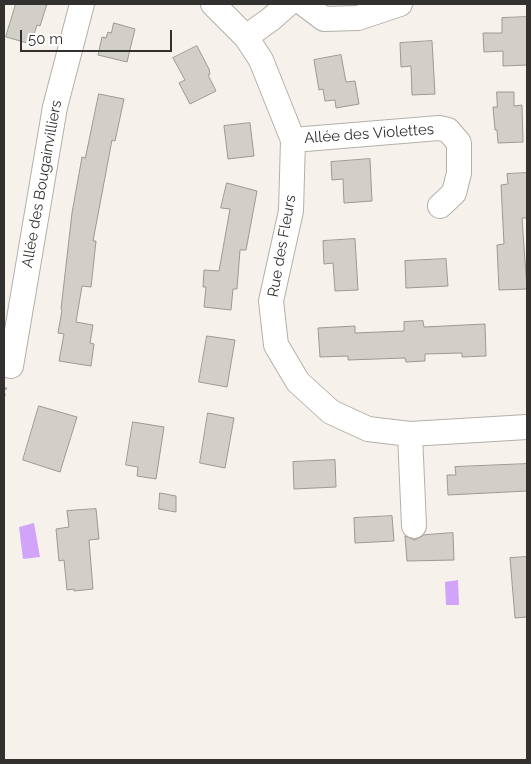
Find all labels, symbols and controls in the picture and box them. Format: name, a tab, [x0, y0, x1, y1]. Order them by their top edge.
scale bar	[22, 20, 175, 52]
text: 50 m	[28, 30, 63, 48]
street label: Allée des Bougainvilliers	[18, 99, 66, 269]
street label: Allée des Violettes	[303, 120, 435, 148]
street label: Rue des Fleurs	[264, 193, 300, 299]

